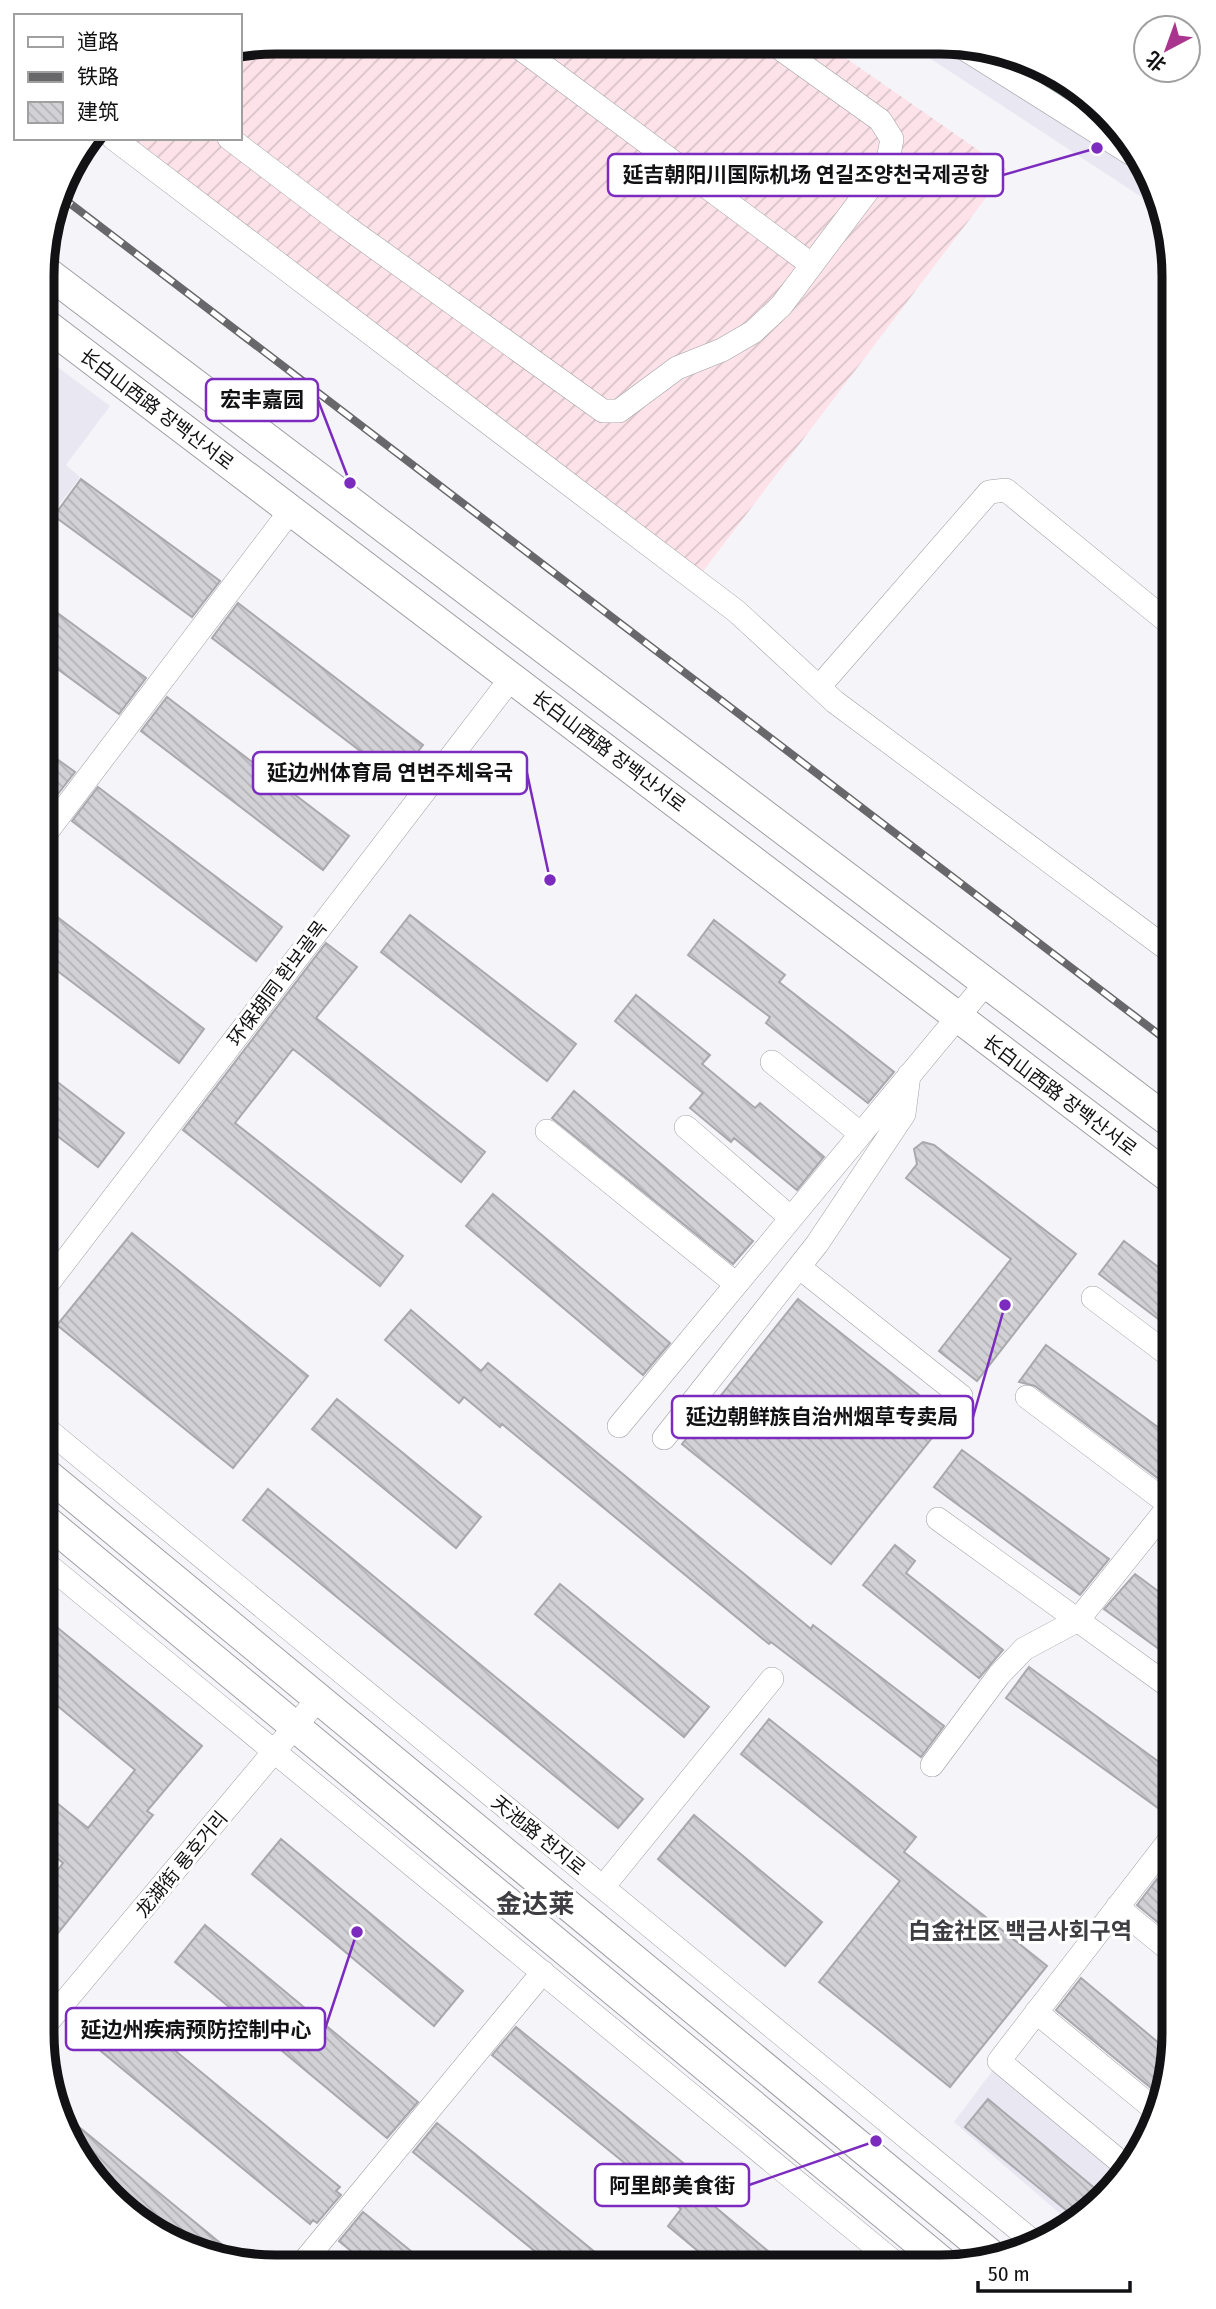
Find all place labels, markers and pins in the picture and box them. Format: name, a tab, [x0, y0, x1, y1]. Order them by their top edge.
callout: 延吉朝阳川国际机场 연길조양천국제공항	[608, 154, 1003, 196]
callout: 宏丰嘉园	[206, 379, 318, 421]
callout: 延边州体育局 연변주체육국	[253, 752, 527, 794]
callout: 延边朝鲜族自治州烟草专卖局	[672, 1396, 973, 1438]
callout: 延边州疾病预防控制中心	[66, 2008, 325, 2050]
callout: 阿里郎美食街	[595, 2164, 749, 2206]

